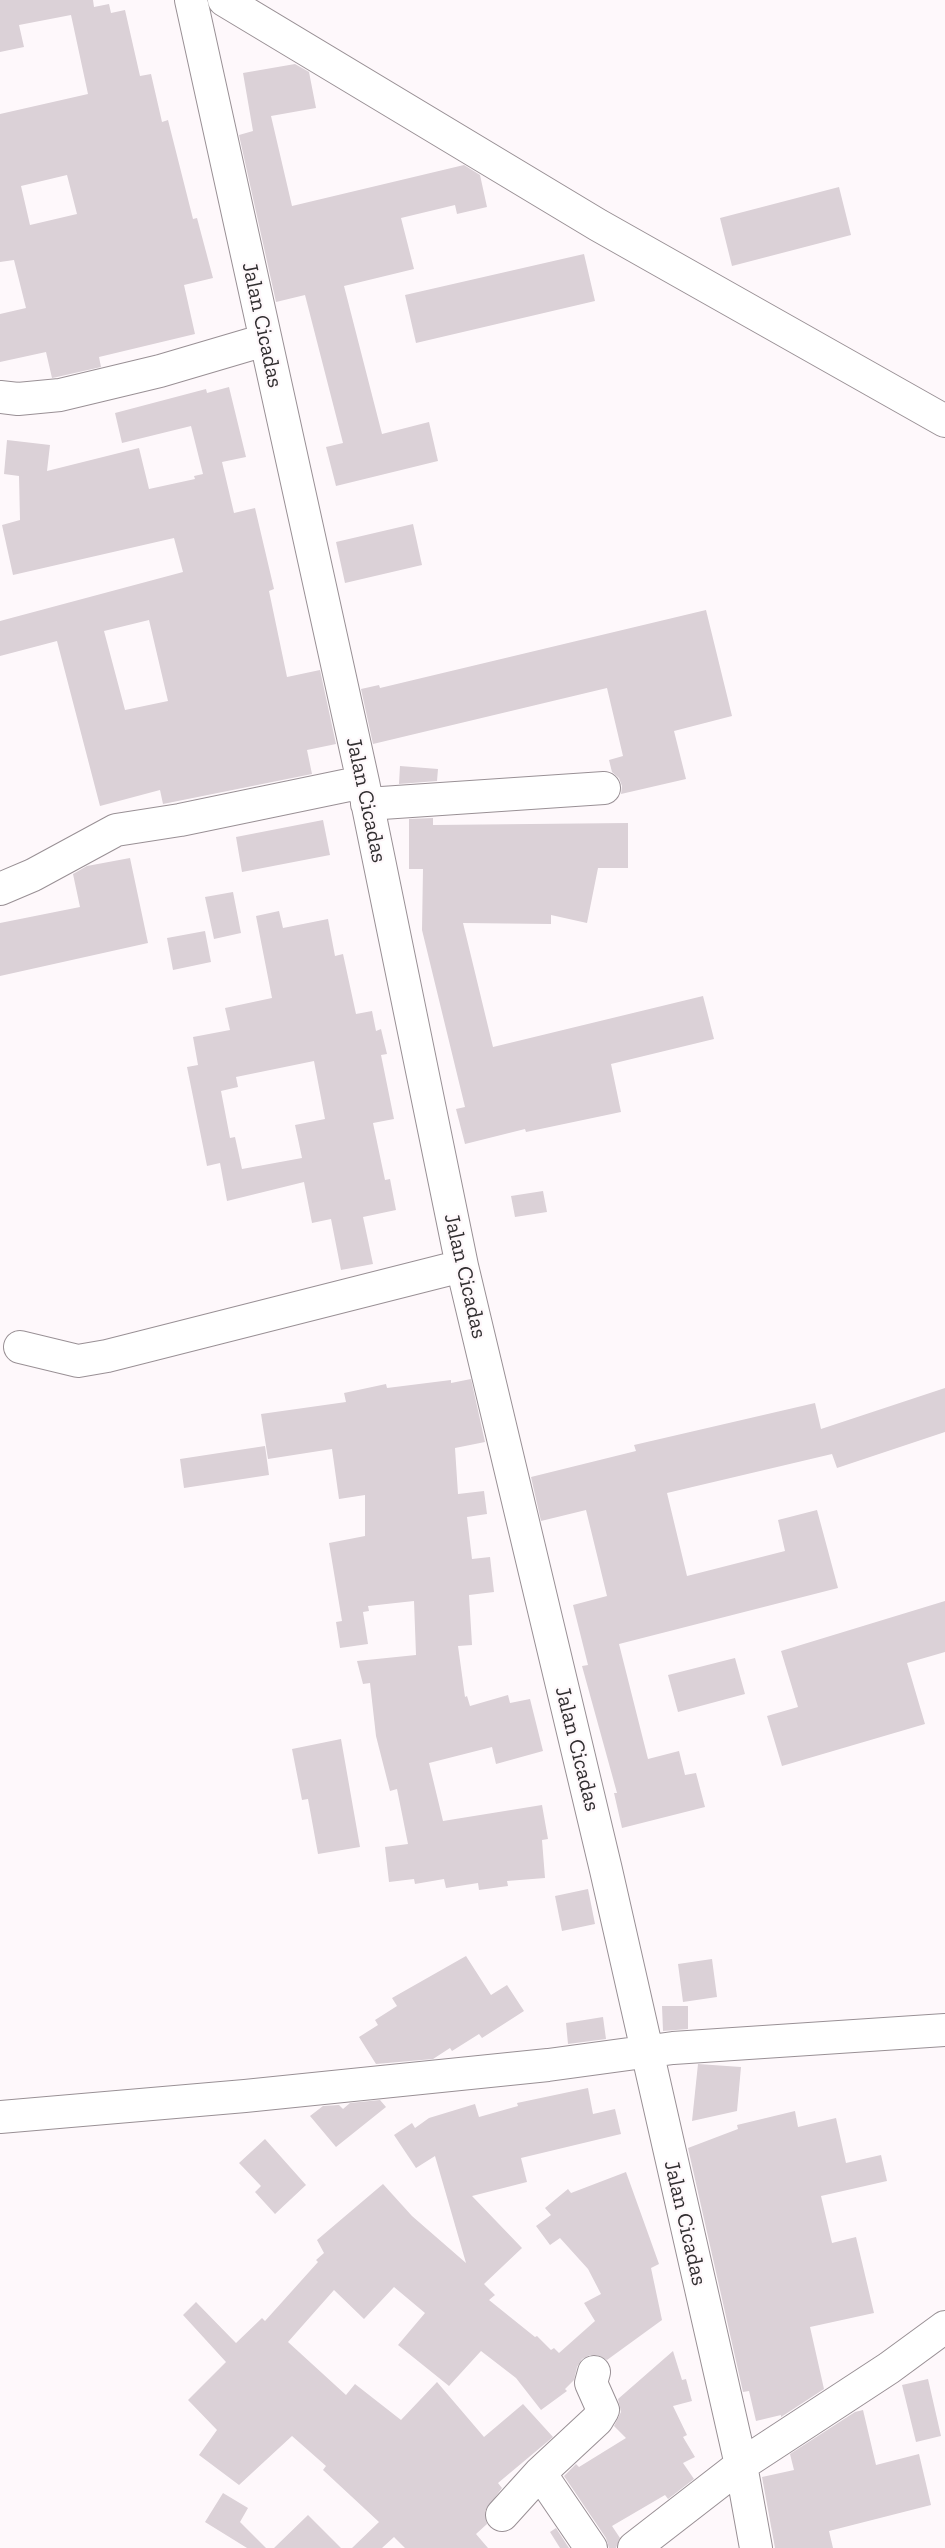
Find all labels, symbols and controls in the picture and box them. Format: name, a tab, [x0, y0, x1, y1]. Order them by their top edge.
street label: Jalan Cicadas	[236, 260, 288, 390]
street label: Jalan Cicadas	[340, 735, 392, 865]
street label: Jalan Cicadas	[438, 1211, 492, 1341]
street label: Jalan Cicadas	[549, 1684, 605, 1814]
street label: Jalan Cicadas	[658, 2158, 712, 2288]

